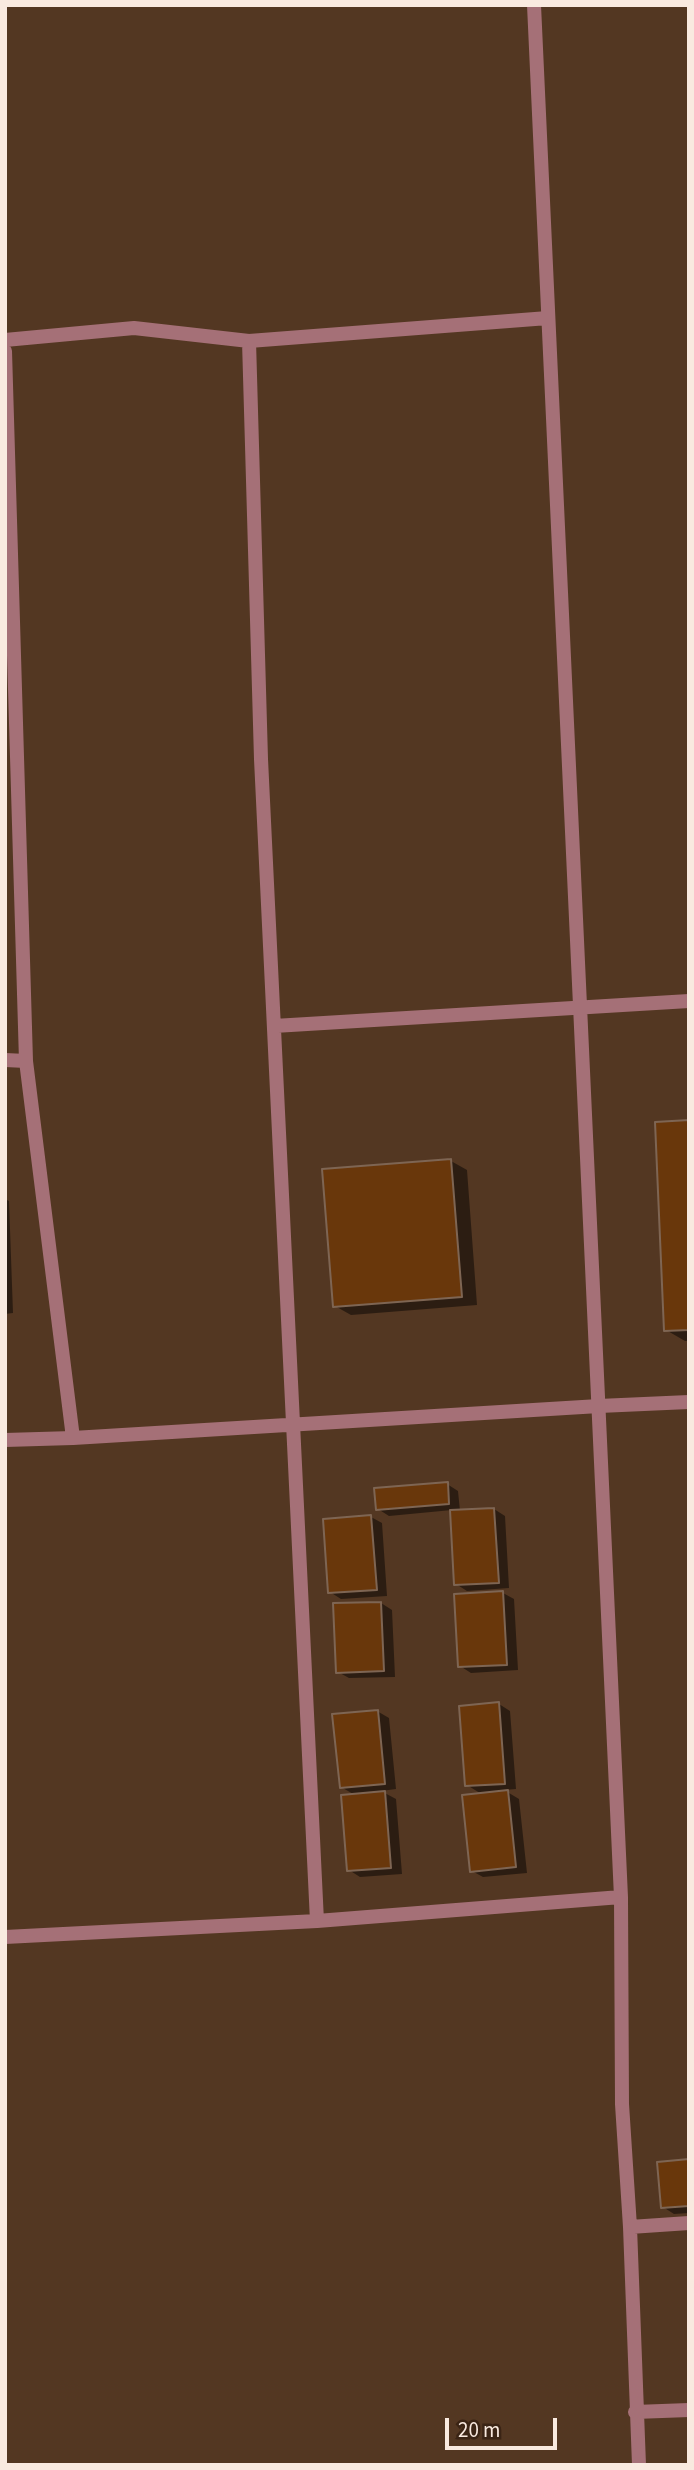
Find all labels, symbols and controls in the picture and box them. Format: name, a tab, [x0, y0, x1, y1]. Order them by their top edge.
scale bar	[449, 2404, 561, 2448]
text: 20 m	[458, 2415, 500, 2445]

